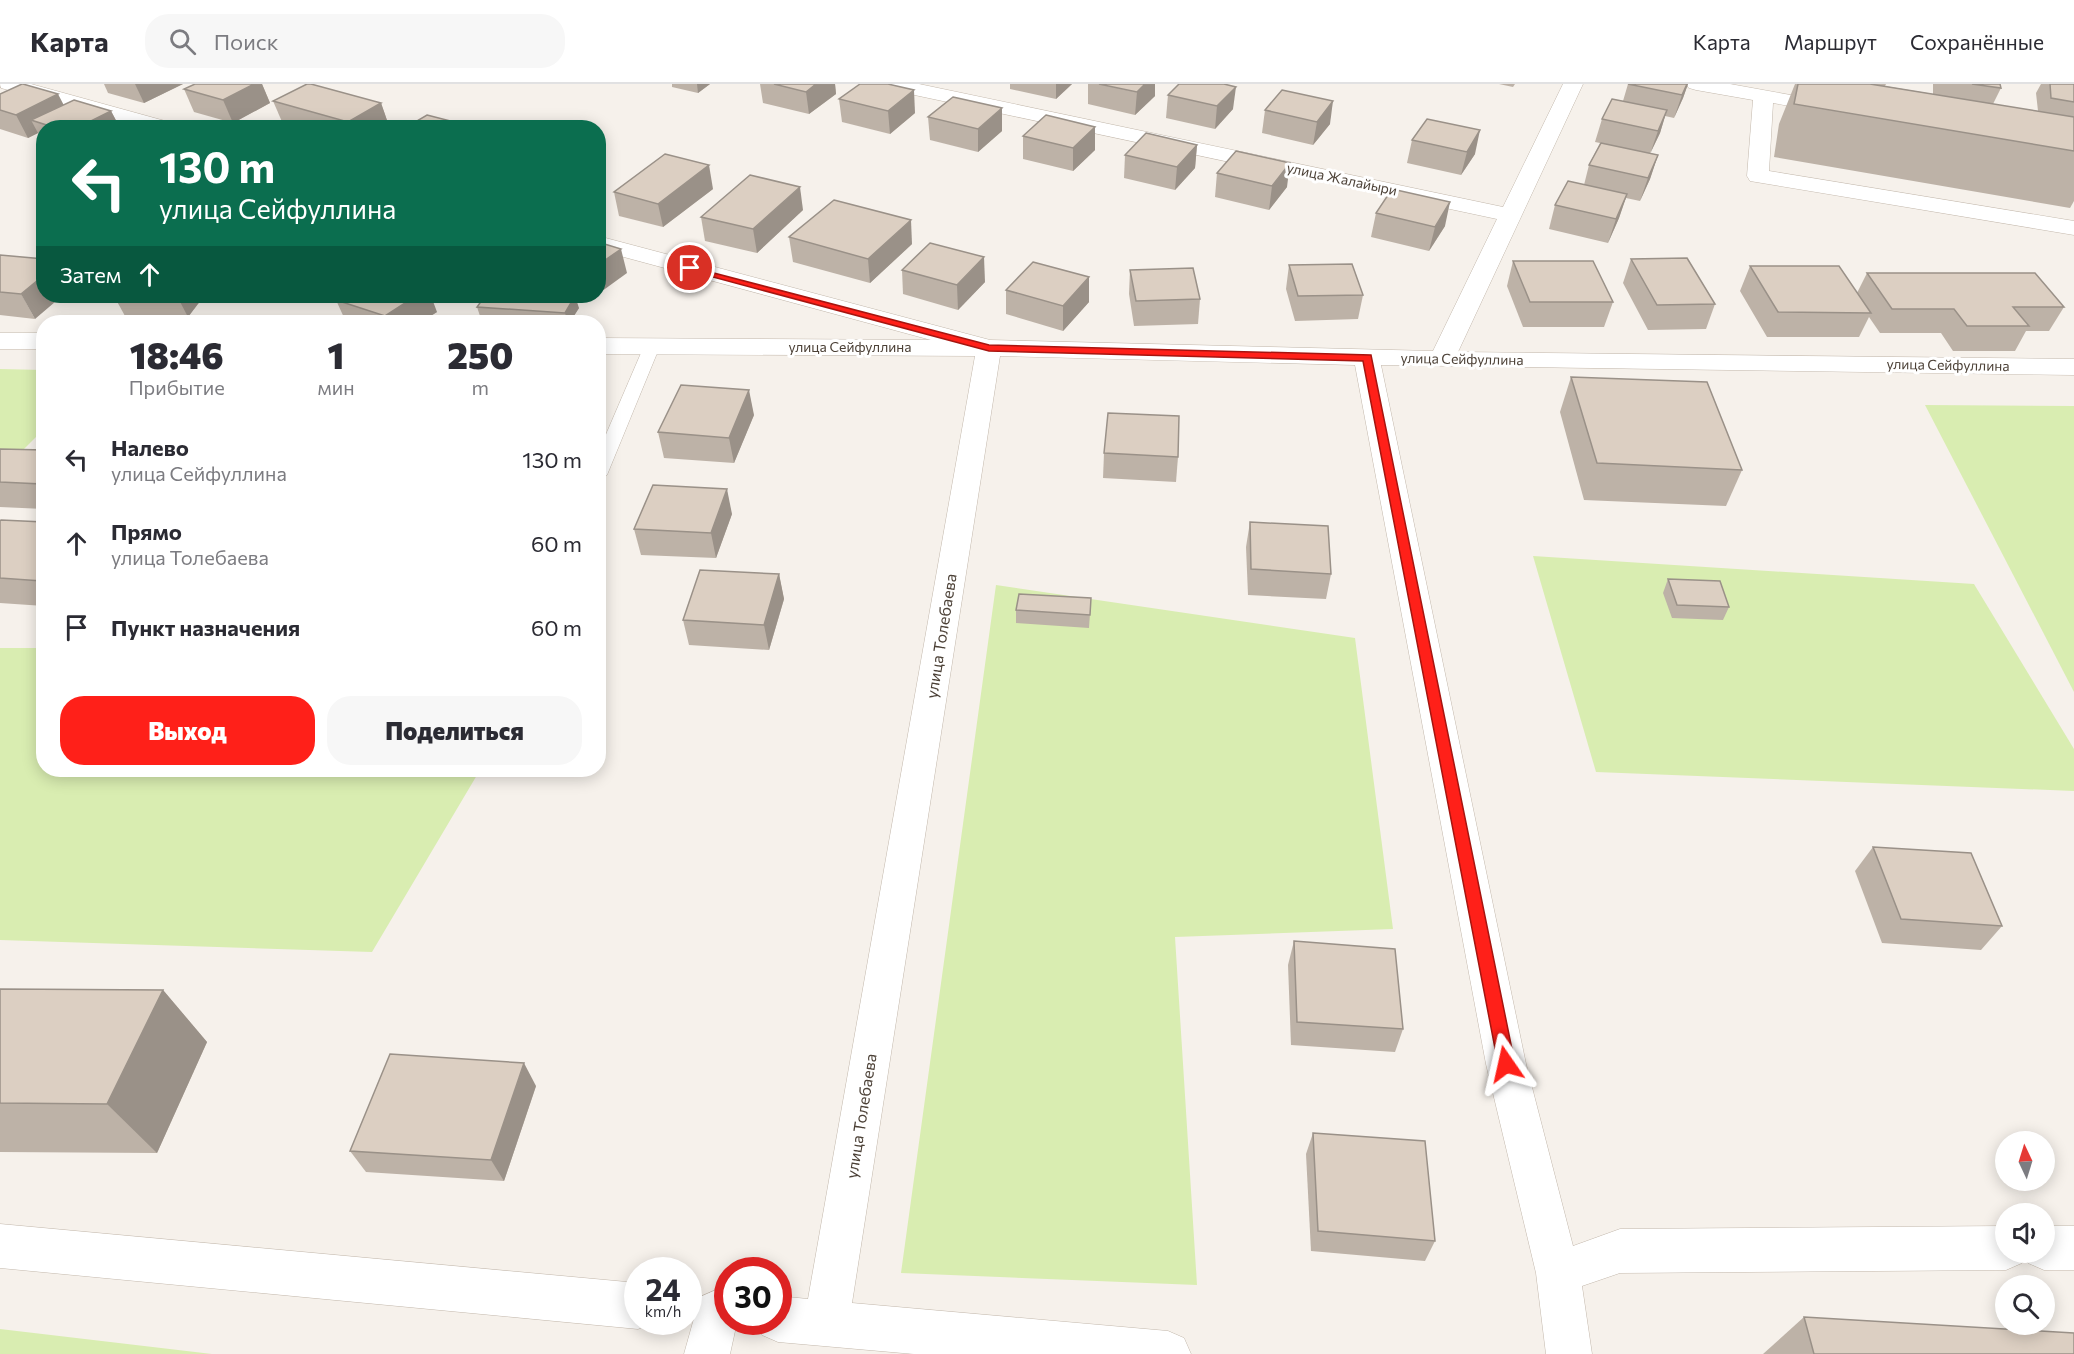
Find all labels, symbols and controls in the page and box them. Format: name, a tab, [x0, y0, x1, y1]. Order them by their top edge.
search box	[145, 14, 565, 68]
text: Карта	[30, 24, 109, 58]
icon: search	[166, 25, 199, 58]
text: Поиск	[214, 28, 278, 55]
text: Карта	[1693, 29, 1751, 54]
text: Маршрут	[1784, 29, 1877, 54]
text: Сохранённые	[1910, 29, 2044, 54]
text: 130 m	[159, 140, 275, 192]
icon: left	[60, 144, 138, 222]
street label: улица Жалайыри	[1285, 159, 1399, 199]
text: улица Сейфуллина	[159, 192, 396, 225]
pin	[664, 242, 715, 293]
icon: arrive	[673, 251, 706, 284]
icon: ahead	[133, 258, 166, 291]
text: Затем	[60, 261, 121, 288]
text: 18:46	[130, 332, 224, 376]
text: 1	[328, 332, 344, 376]
text: 250	[447, 332, 513, 376]
street label: улица Сейфуллина	[788, 338, 912, 355]
street label: улица Сейфуллина	[1400, 349, 1524, 368]
street label: улица Сейфуллина	[1886, 355, 2010, 374]
text: Прибытие	[129, 375, 225, 399]
text: мин	[317, 375, 355, 399]
text: m	[472, 375, 489, 399]
text: Налево	[111, 434, 189, 461]
icon: left	[60, 443, 93, 476]
text: 130 m	[522, 446, 582, 473]
text: улица Сейфуллина	[111, 461, 287, 485]
text: Прямо	[111, 518, 182, 545]
icon: ahead	[60, 527, 93, 560]
text: 60 m	[531, 530, 582, 557]
text: улица Толебаева	[111, 545, 269, 569]
street label: улица Толебаева	[921, 572, 960, 700]
icon: arrive	[60, 611, 93, 644]
text: Пункт назначения	[111, 614, 300, 641]
text: 60 m	[531, 614, 582, 641]
button: Выход	[60, 696, 315, 765]
button: Поделиться	[327, 696, 582, 765]
position arrow	[1474, 1032, 1538, 1096]
street label: улица Толебаева	[841, 1052, 880, 1180]
north arrow	[1995, 1131, 2055, 1191]
map controls	[1995, 1131, 2055, 1335]
button: sound	[1995, 1203, 2055, 1263]
speed limit sign: 30	[714, 1257, 792, 1335]
text: 24	[645, 1270, 681, 1307]
button: search	[1995, 1275, 2055, 1335]
text: km/h	[645, 1302, 681, 1320]

